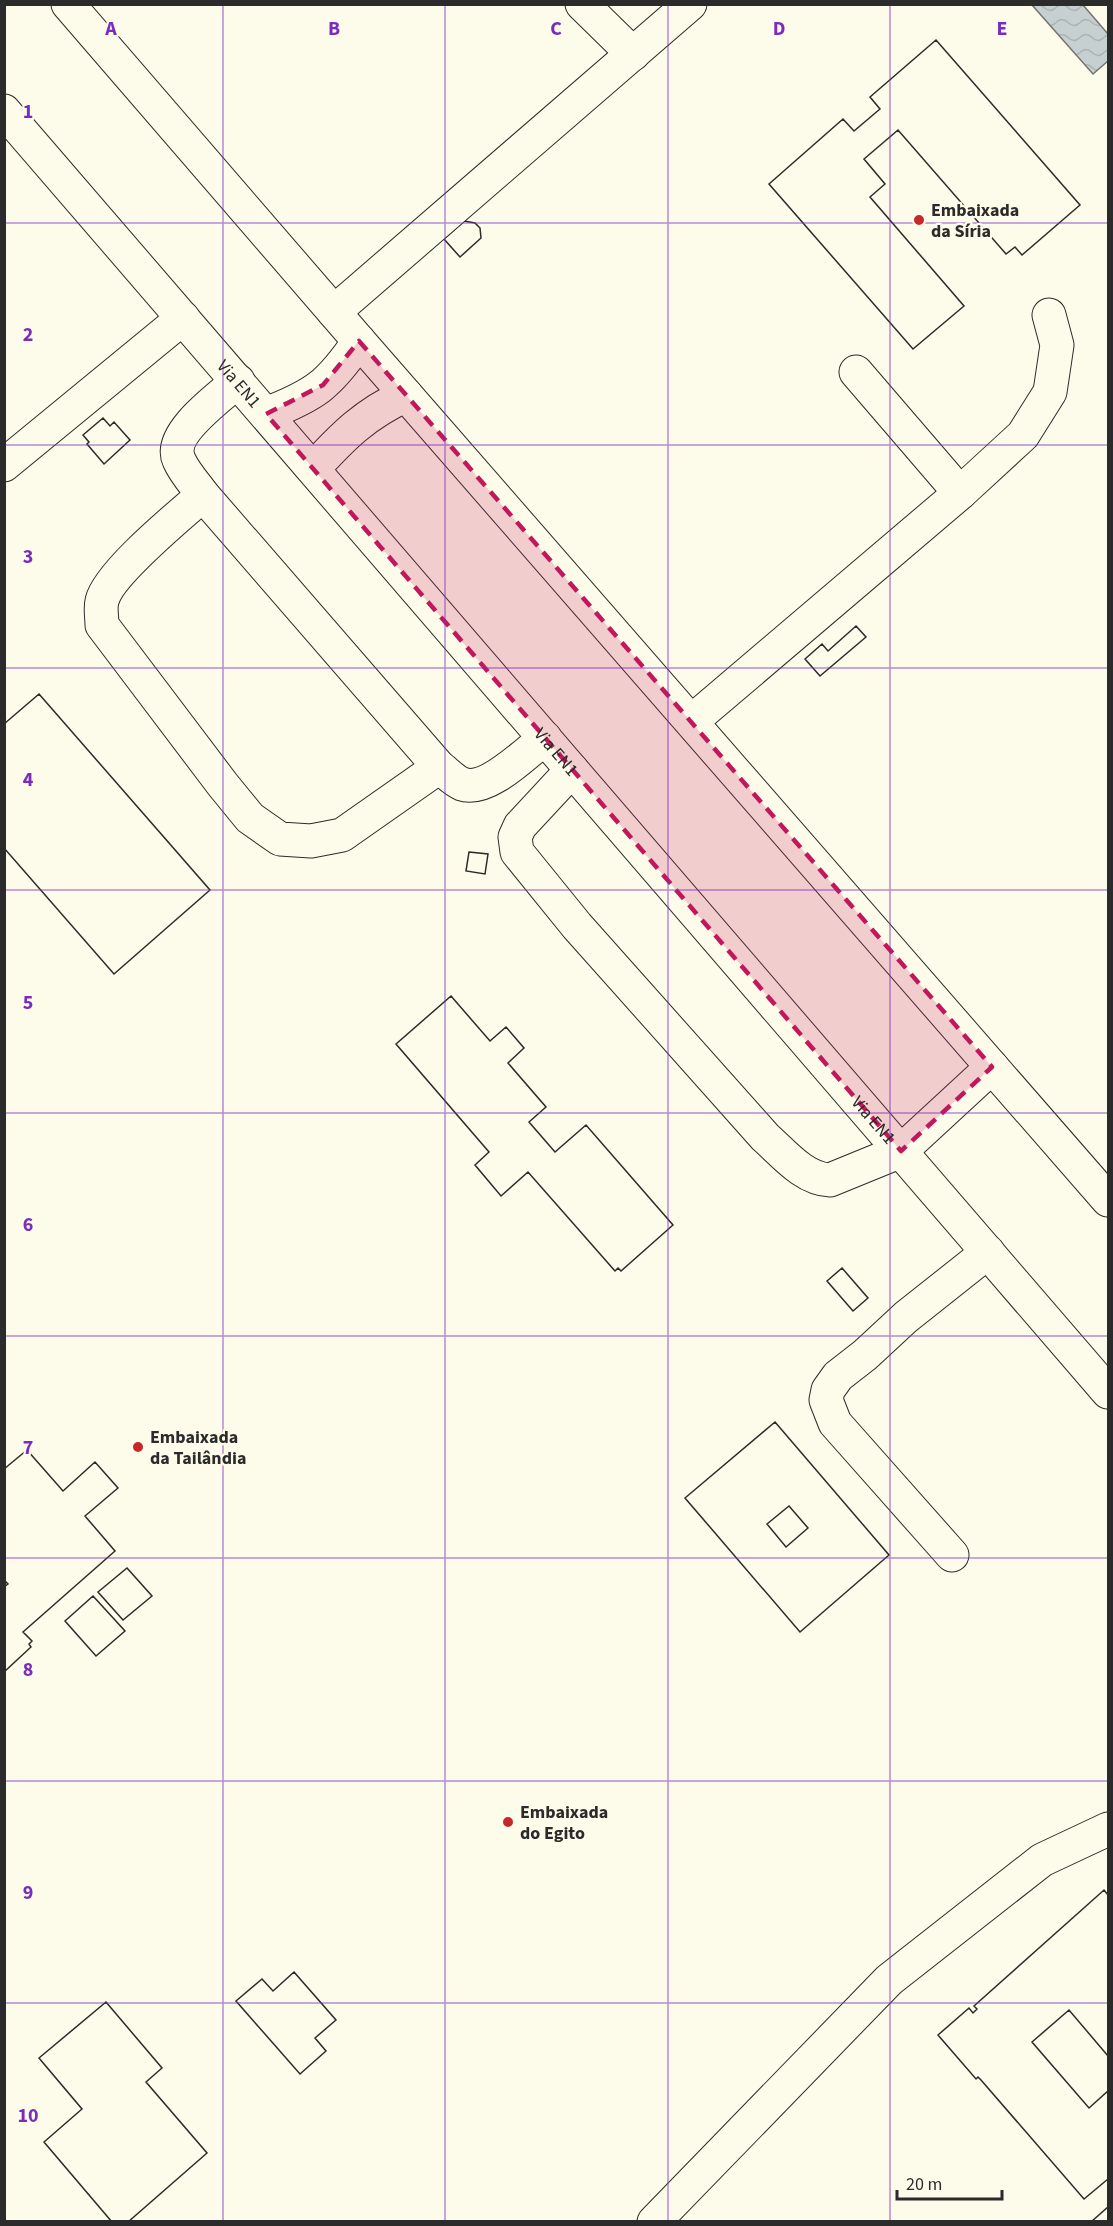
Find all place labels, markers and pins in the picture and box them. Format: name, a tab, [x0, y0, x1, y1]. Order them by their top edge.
place label: Embaixada da Síria	[931, 198, 1019, 244]
marker: Embaixada da Síria	[912, 213, 926, 227]
place label: Embaixada da Tailândia	[150, 1425, 246, 1471]
marker: Embaixada da Tailândia	[131, 1440, 145, 1454]
place label: Embaixada do Egito	[520, 1800, 608, 1846]
marker: Embaixada do Egito	[501, 1815, 515, 1829]

